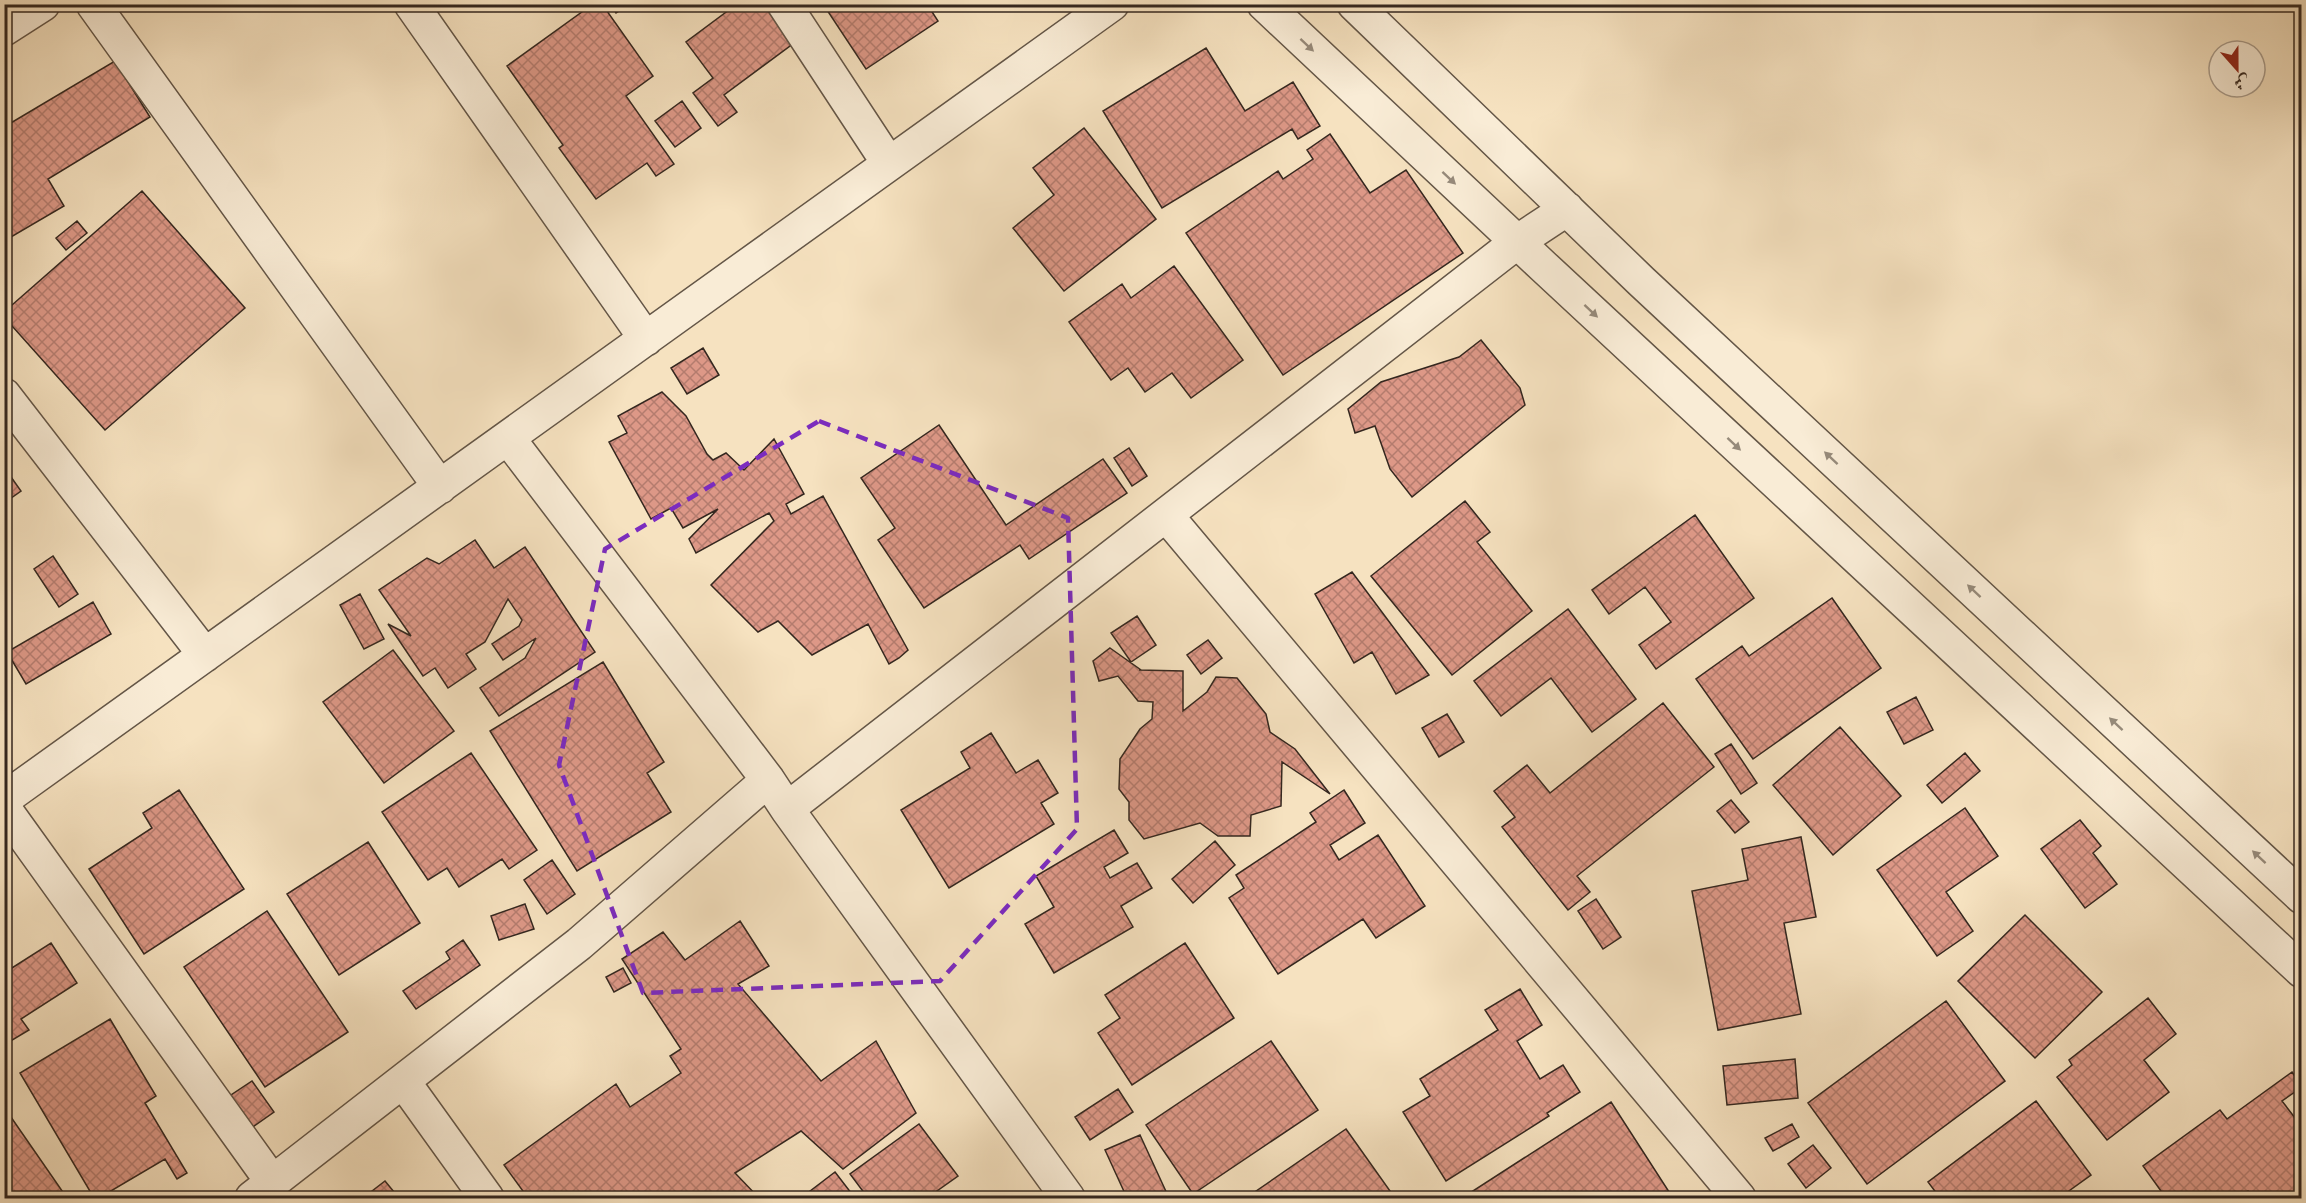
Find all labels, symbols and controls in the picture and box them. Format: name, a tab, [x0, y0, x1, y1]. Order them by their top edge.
one-way arrow	[1299, 37, 1313, 51]
north arrow	[2207, 39, 2267, 99]
text: ش	[2231, 69, 2253, 95]
one-way arrow	[1441, 171, 1456, 184]
one-way arrow	[1584, 304, 1598, 318]
one-way arrow	[1726, 437, 1741, 450]
one-way arrow	[1824, 452, 1839, 465]
one-way arrow	[1966, 584, 1981, 598]
one-way arrow	[2109, 717, 2124, 731]
one-way arrow	[2252, 851, 2267, 864]

